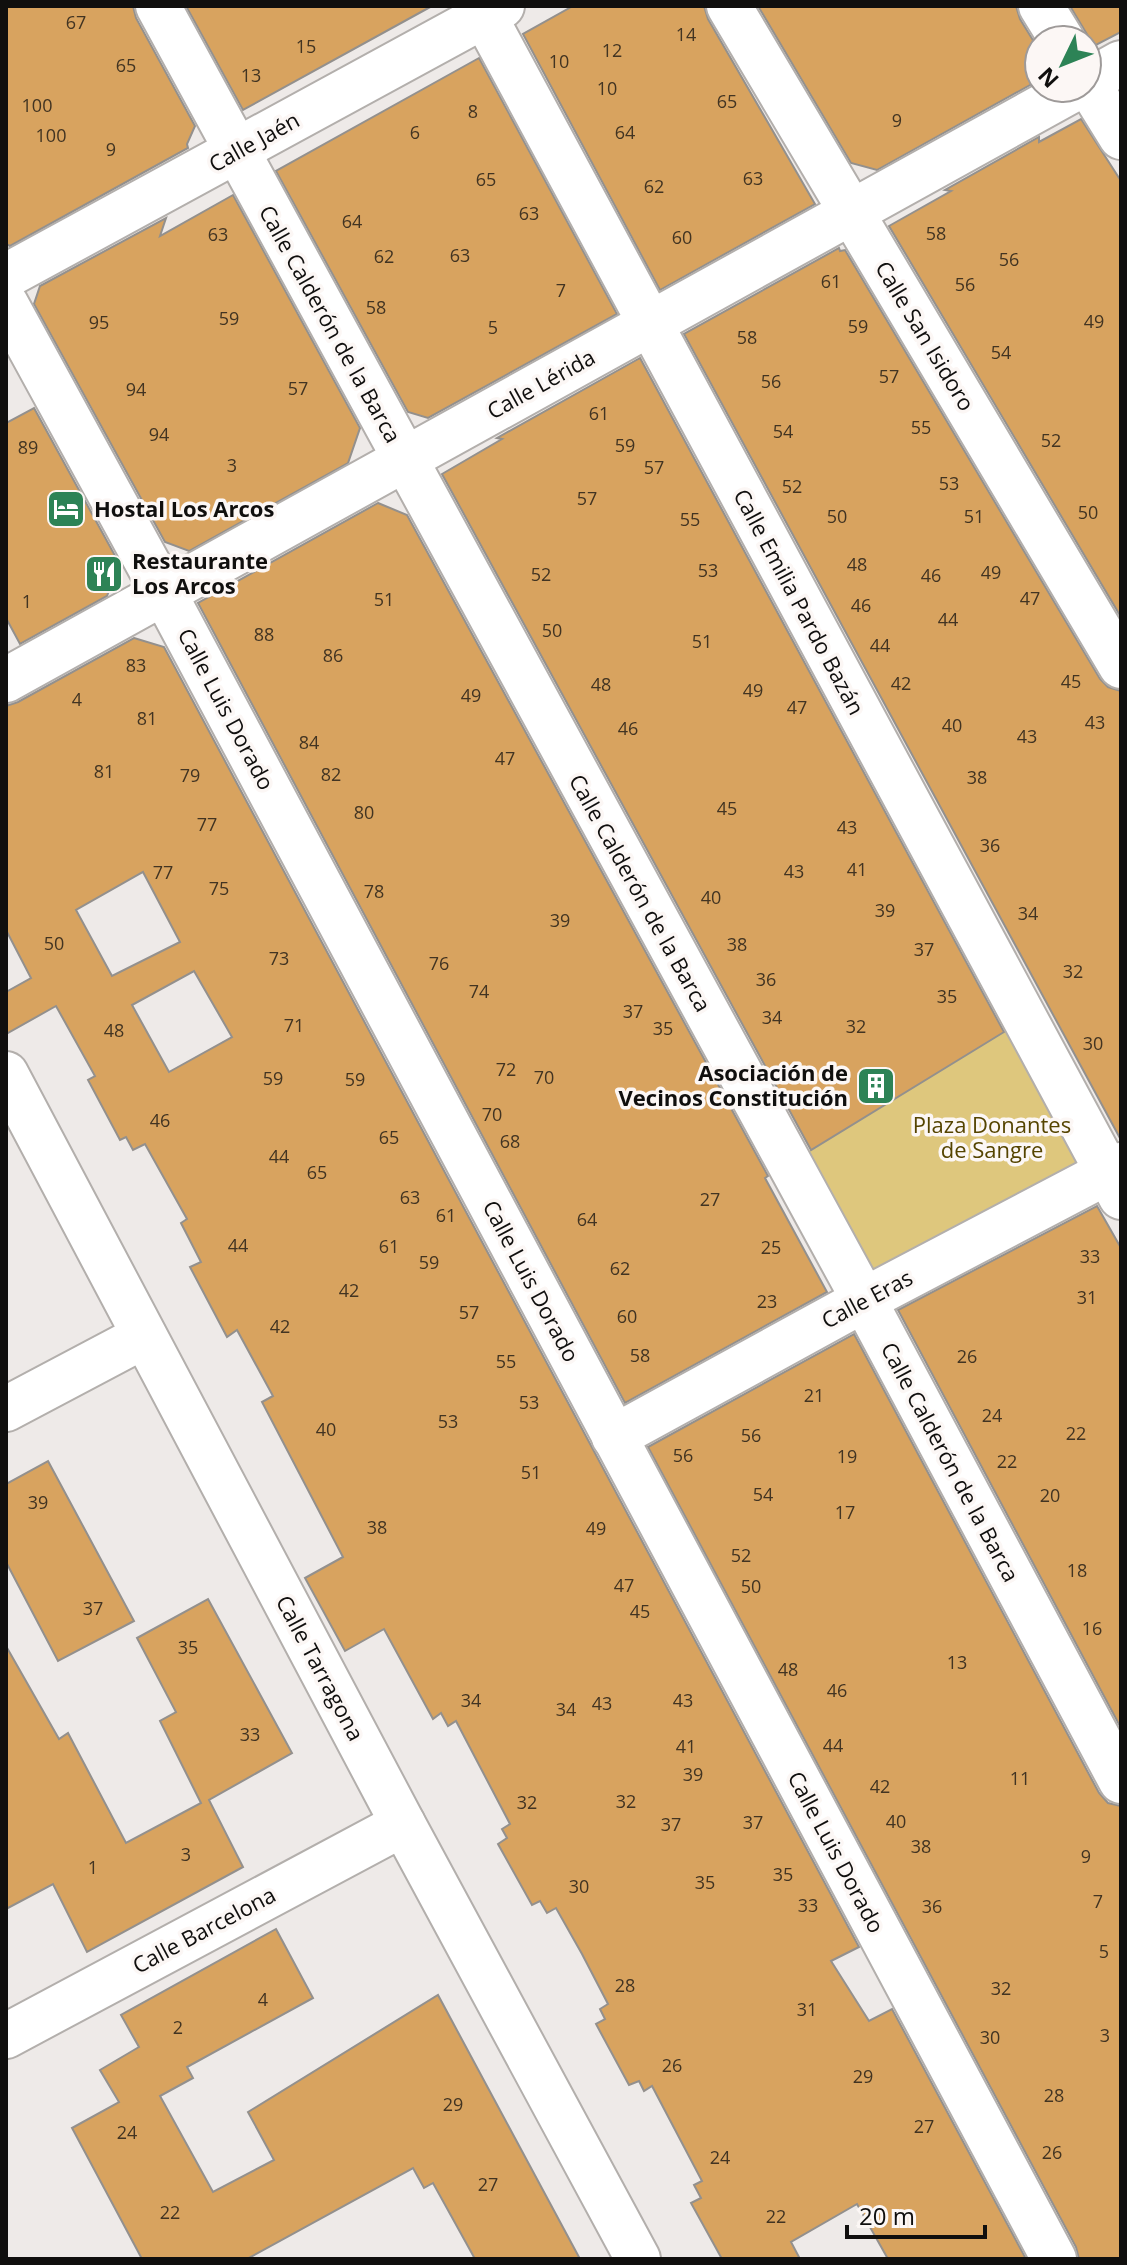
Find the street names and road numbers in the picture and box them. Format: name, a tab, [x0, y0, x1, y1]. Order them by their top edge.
street label: Calle Jaén	[203, 104, 304, 178]
street label: Calle Calderón de la Barca	[253, 199, 409, 448]
street label: Calle San Isidoro	[869, 255, 982, 416]
street label: Calle Lérida	[481, 341, 600, 425]
street label: Calle Emilia Pardo Bazán	[728, 483, 872, 720]
street label: Calle Luis Dorado	[172, 622, 282, 795]
street label: Calle Calderón de la Barca	[563, 768, 719, 1017]
street label: Calle Luis Dorado	[477, 1194, 587, 1367]
street label: Calle Eras	[816, 1262, 917, 1335]
street label: Calle Calderón de la Barca	[875, 1336, 1027, 1587]
street label: Calle Tarragona	[270, 1590, 372, 1746]
street label: Calle Luis Dorado	[782, 1765, 892, 1938]
street label: Calle Barcelona	[127, 1879, 280, 1979]

